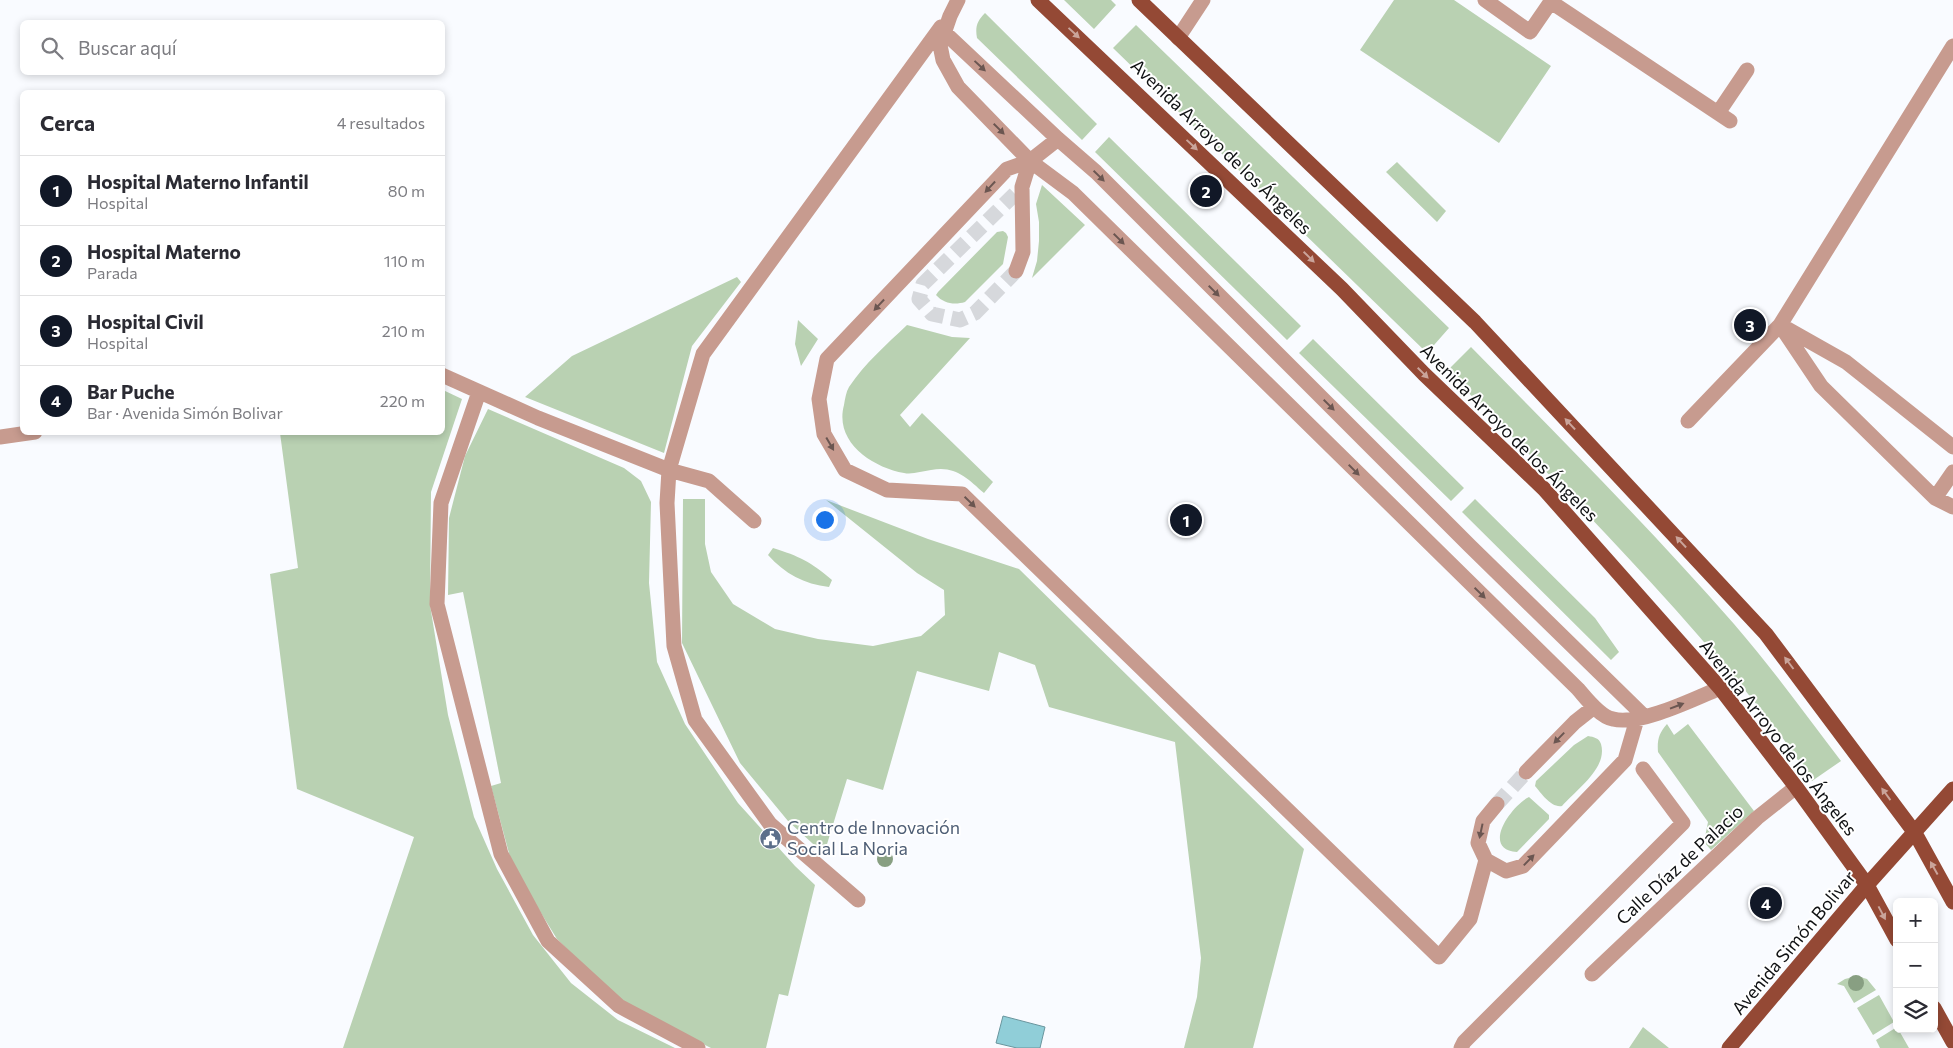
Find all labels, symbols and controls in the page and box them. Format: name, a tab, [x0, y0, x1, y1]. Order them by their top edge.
search box	[20, 20, 445, 75]
one-way arrow	[1067, 27, 1079, 39]
icon: search	[38, 34, 66, 62]
text: Buscar aquí	[78, 36, 177, 59]
street label: Avenida Arroyo de los Ángeles	[1127, 54, 1317, 238]
one-way arrow	[973, 60, 985, 72]
text: Cerca	[40, 110, 95, 135]
text: 4 resultados	[337, 113, 425, 132]
one-way arrow	[993, 123, 1005, 135]
one-way arrow	[1185, 139, 1197, 151]
text: Hospital Materno Infantil	[87, 170, 309, 193]
one-way arrow	[1093, 170, 1105, 182]
pin: 2	[1190, 172, 1222, 210]
one-way arrow	[984, 180, 996, 192]
text: 1	[52, 181, 60, 200]
text: 80 m	[388, 181, 425, 200]
text: Hospital	[87, 193, 148, 212]
one-way arrow	[1113, 232, 1125, 244]
text: Hospital Materno	[87, 240, 241, 263]
text: 2	[51, 251, 61, 270]
text: 110 m	[384, 251, 425, 270]
one-way arrow	[1303, 251, 1315, 263]
text: Parada	[87, 263, 138, 282]
one-way arrow	[1208, 284, 1220, 296]
one-way arrow	[873, 298, 885, 310]
pin: 3	[1734, 306, 1766, 344]
text: Hospital Civil	[87, 310, 204, 333]
text: 3	[51, 321, 61, 340]
text: 210 m	[382, 321, 425, 340]
text: Hospital	[87, 333, 148, 352]
street label: Avenida Arroyo de los Ángeles	[1416, 339, 1603, 526]
one-way arrow	[1417, 367, 1429, 379]
text: Bar Puche	[87, 380, 174, 403]
text: 4	[51, 391, 61, 410]
text: 220 m	[380, 391, 425, 410]
one-way arrow	[1323, 399, 1335, 411]
text: Bar · Avenida Simón Bolivar	[87, 403, 283, 422]
one-way arrow	[1564, 418, 1576, 430]
one-way arrow	[826, 437, 834, 451]
one-way arrow	[1348, 464, 1360, 476]
one-way arrow	[964, 496, 976, 508]
pin: 1	[1170, 501, 1202, 539]
your location	[812, 507, 838, 533]
one-way arrow	[1675, 537, 1687, 549]
one-way arrow	[1473, 587, 1485, 599]
street label: Avenida Arroyo de los Ángeles	[1695, 635, 1862, 840]
one-way arrow	[1784, 656, 1794, 670]
one-way arrow	[1669, 702, 1684, 709]
one-way arrow	[1553, 732, 1565, 744]
one-way arrow	[1882, 787, 1892, 800]
street label: Calle Díaz de Palacio	[1611, 800, 1747, 929]
place label: Centro de Innovación Social La Noria	[787, 816, 960, 859]
one-way arrow	[1477, 823, 1485, 838]
public building icon: Centro de Innovación Social La Noria	[759, 826, 783, 850]
one-way arrow	[1523, 854, 1535, 866]
one-way arrow	[1930, 860, 1938, 875]
street label: Avenida Simón Bolivar	[1727, 866, 1860, 1019]
pin: 4	[1750, 884, 1782, 922]
map controls	[1893, 898, 1938, 1033]
button: +	[1893, 898, 1938, 943]
one-way arrow	[1878, 905, 1886, 920]
button: −	[1893, 943, 1938, 988]
button: layers	[1893, 988, 1938, 1033]

